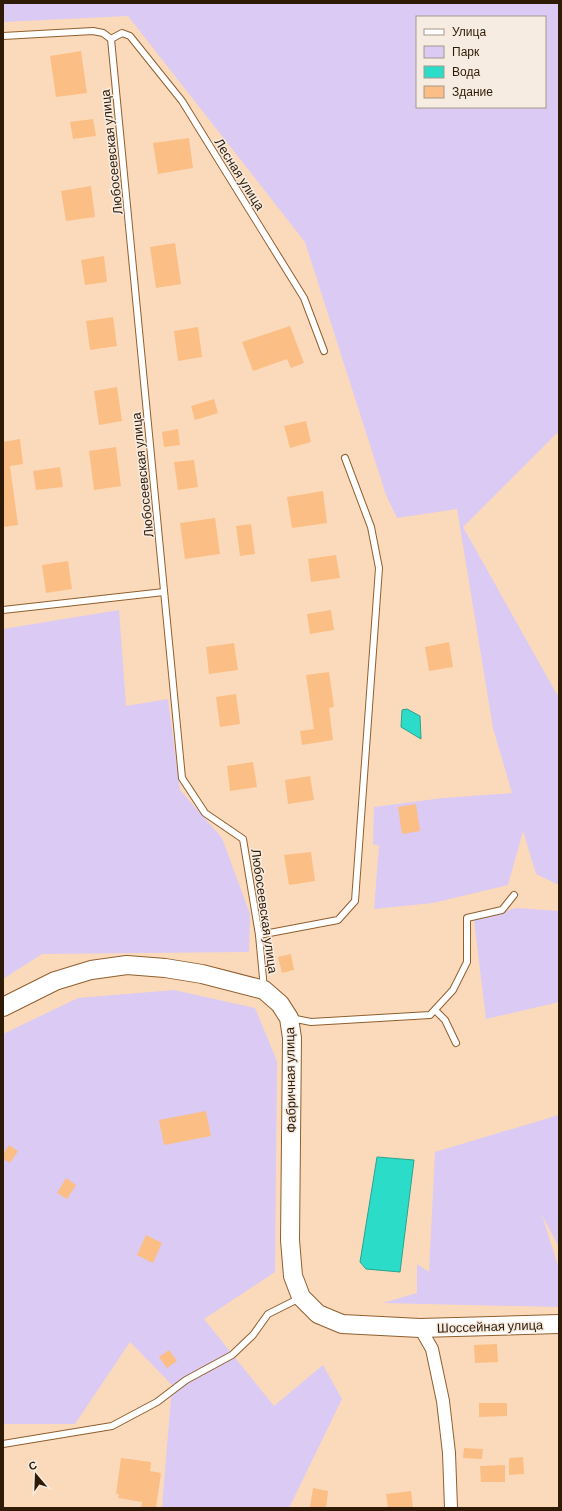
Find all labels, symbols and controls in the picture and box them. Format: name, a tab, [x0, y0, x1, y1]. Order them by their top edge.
legend	[416, 16, 546, 108]
text: Улица	[452, 24, 486, 39]
text: Парк	[452, 44, 480, 59]
text: Вода	[452, 64, 480, 79]
text: Здание	[452, 84, 493, 99]
street label: Любосеевская улица	[96, 88, 126, 215]
street label: Лесная улица	[211, 135, 269, 214]
street label: Любосеевская улица	[127, 411, 157, 538]
street label: Любосеевская улица	[248, 848, 282, 975]
street label: Фабричная улица	[281, 1026, 299, 1133]
street label: Шоссейная улица	[437, 1316, 544, 1336]
north arrow	[16, 1455, 56, 1495]
text: С	[27, 1458, 39, 1473]

